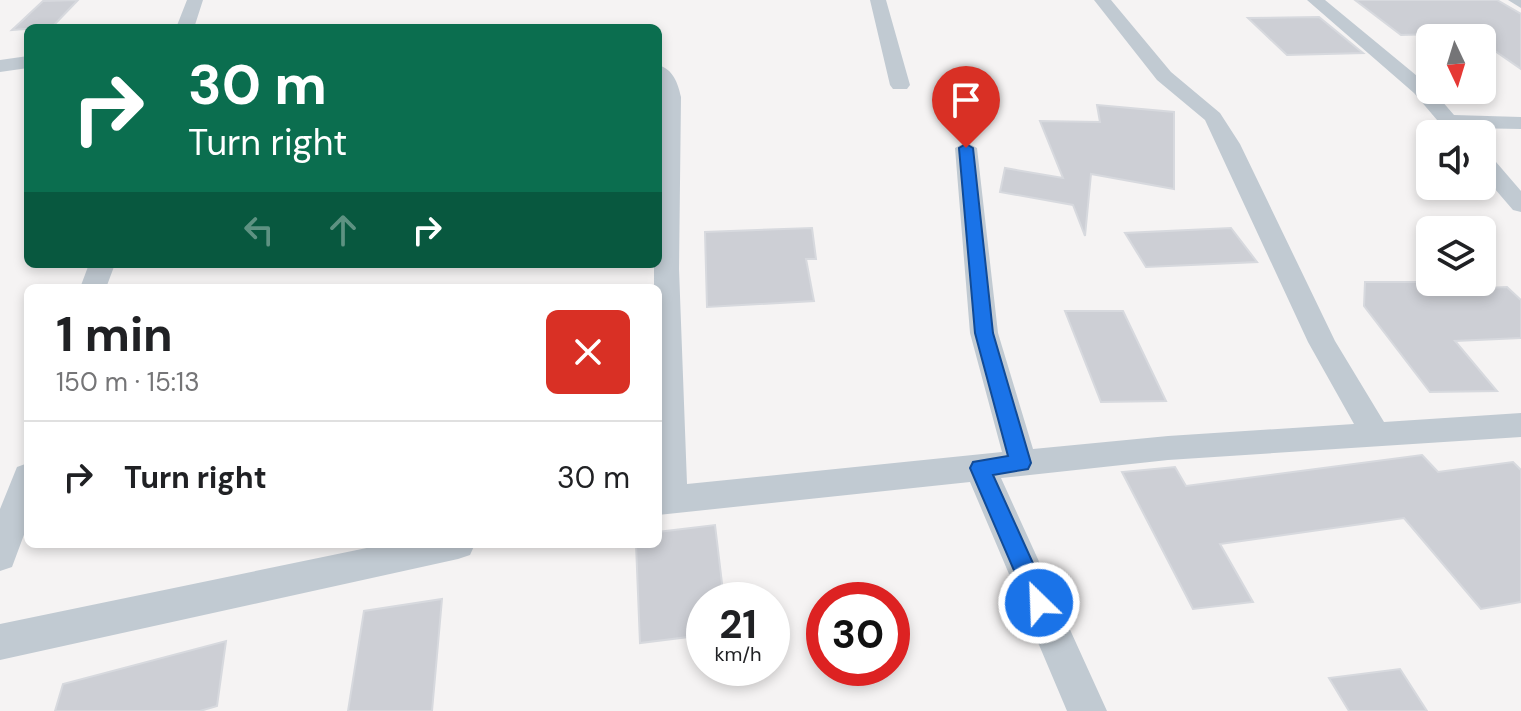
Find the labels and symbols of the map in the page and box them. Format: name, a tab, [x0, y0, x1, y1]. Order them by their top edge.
north arrow	[1416, 24, 1496, 104]
pin	[932, 66, 1000, 148]
position arrow	[997, 561, 1081, 645]
speed limit sign: 30	[806, 582, 910, 686]

